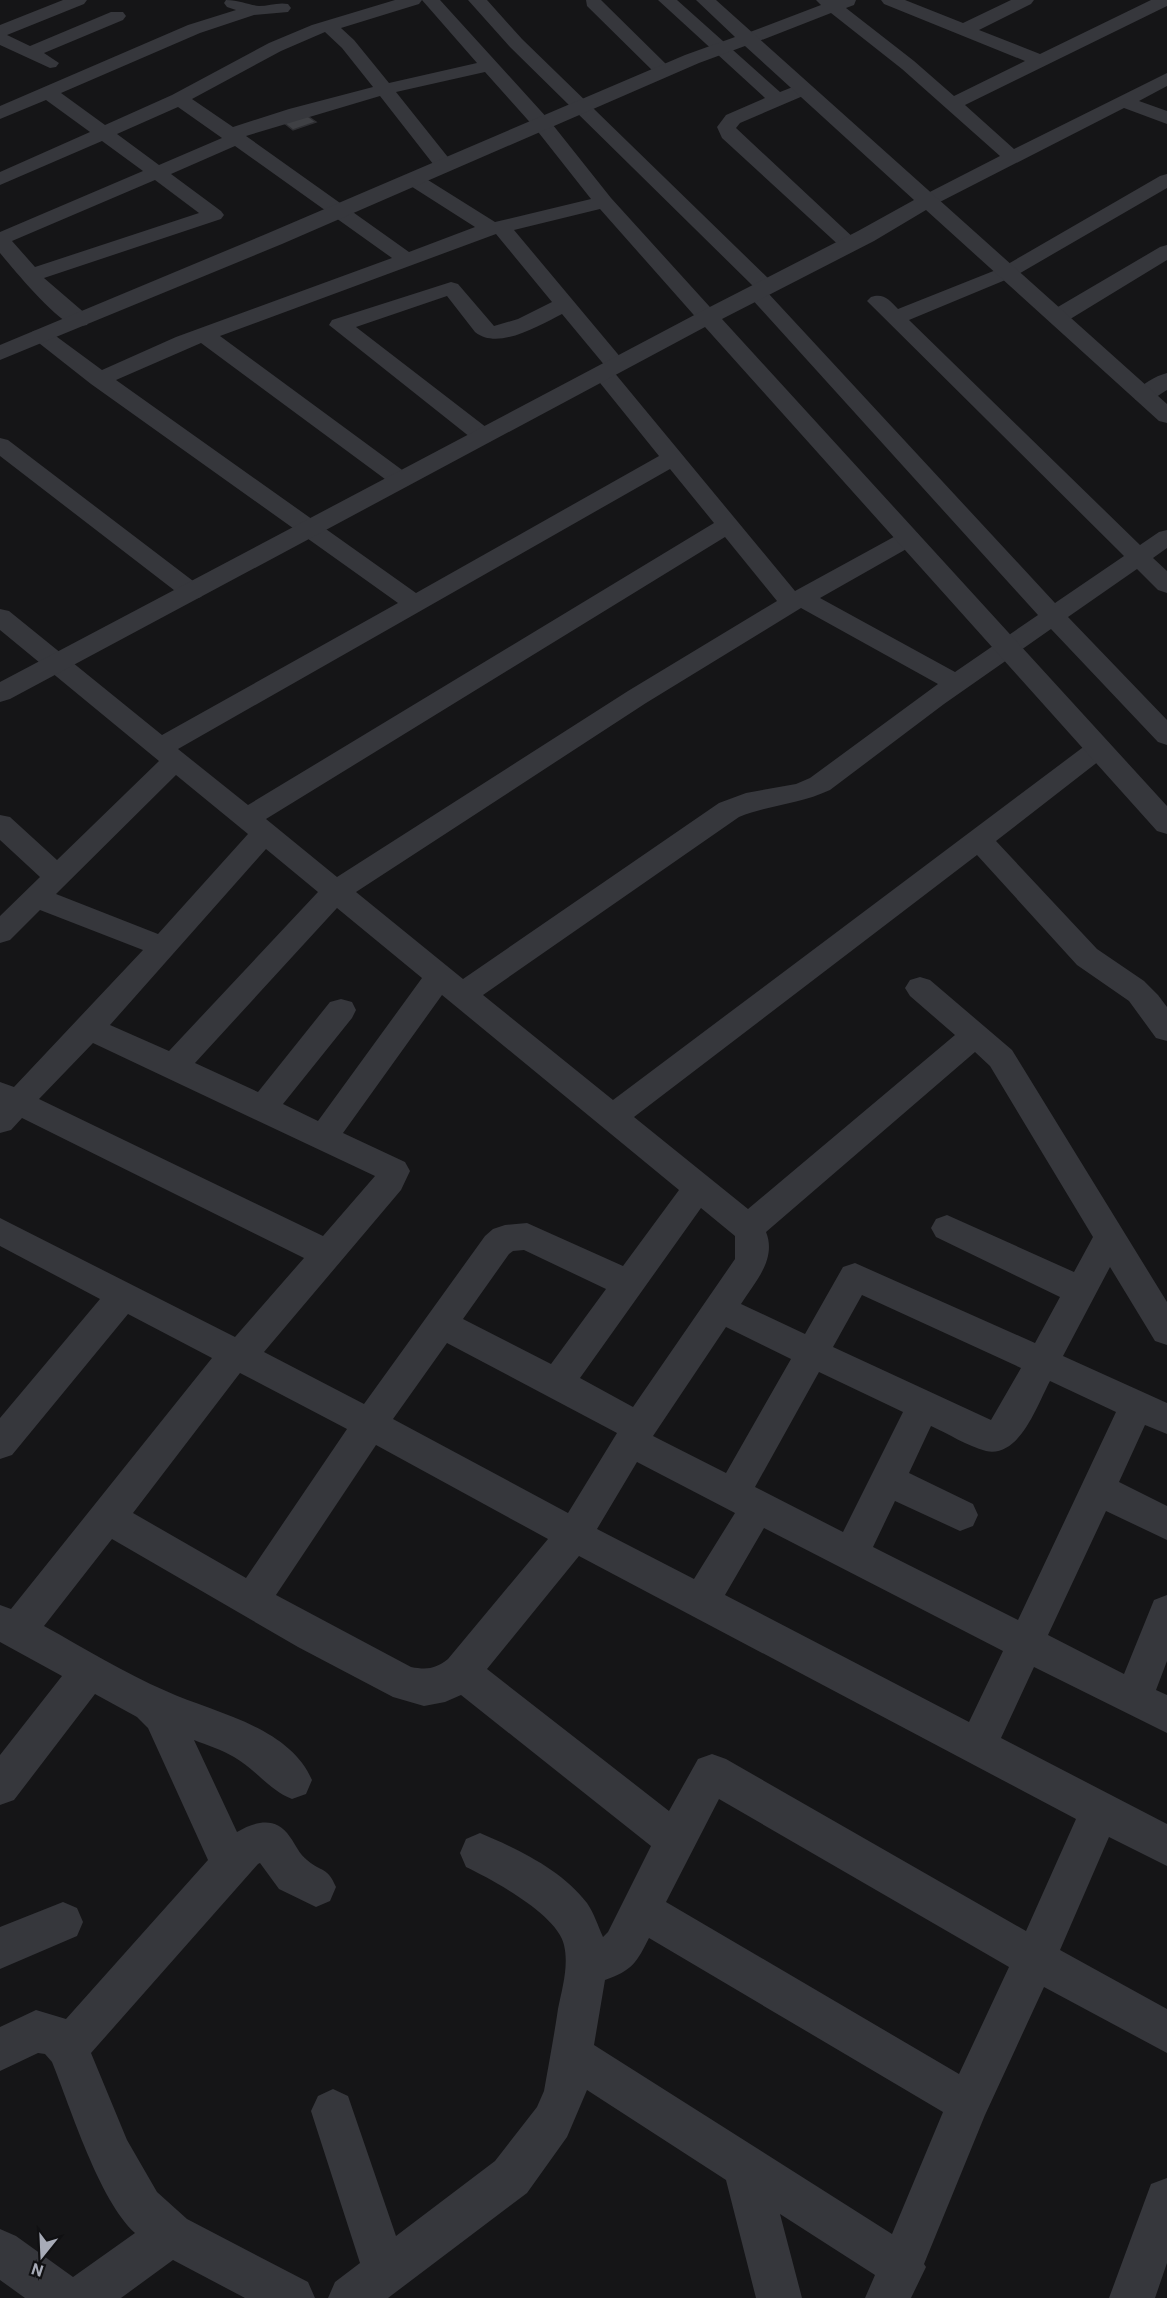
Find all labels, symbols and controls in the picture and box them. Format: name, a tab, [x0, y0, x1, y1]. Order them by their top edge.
north arrow	[12, 2226, 72, 2286]
text: N	[29, 2259, 46, 2281]

